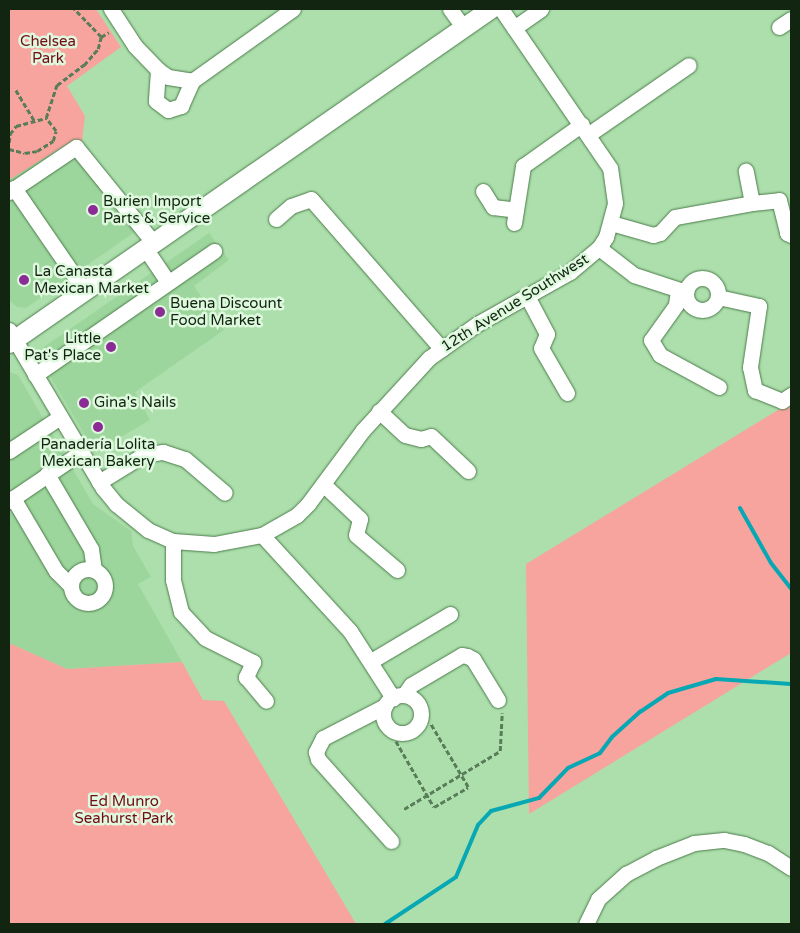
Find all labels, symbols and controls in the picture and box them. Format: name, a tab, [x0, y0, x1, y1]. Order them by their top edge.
park label: Chelsea Park	[20, 32, 76, 67]
place label: Burien Import Parts & Service	[103, 192, 210, 227]
marker: Burien Import Parts & Service	[87, 204, 99, 216]
street label: 12th Avenue Southwest	[438, 250, 592, 356]
place label: La Canasta Mexican Market	[34, 262, 149, 297]
marker: La Canasta Mexican Market	[18, 274, 30, 286]
place label: Buena Discount Food Market	[170, 294, 282, 329]
marker: Buena Discount Food Market	[154, 306, 166, 318]
place label: Little Pat's Place	[24, 329, 101, 364]
marker: Little Pat's Place	[105, 341, 117, 353]
place label: Gina's Nails	[94, 394, 176, 412]
marker: Gina's Nails	[78, 397, 90, 409]
marker: Panadería Lolita Mexican Bakery	[92, 421, 104, 433]
place label: Panadería Lolita Mexican Bakery	[41, 435, 155, 470]
park label: Ed Munro Seahurst Park	[75, 792, 173, 827]

